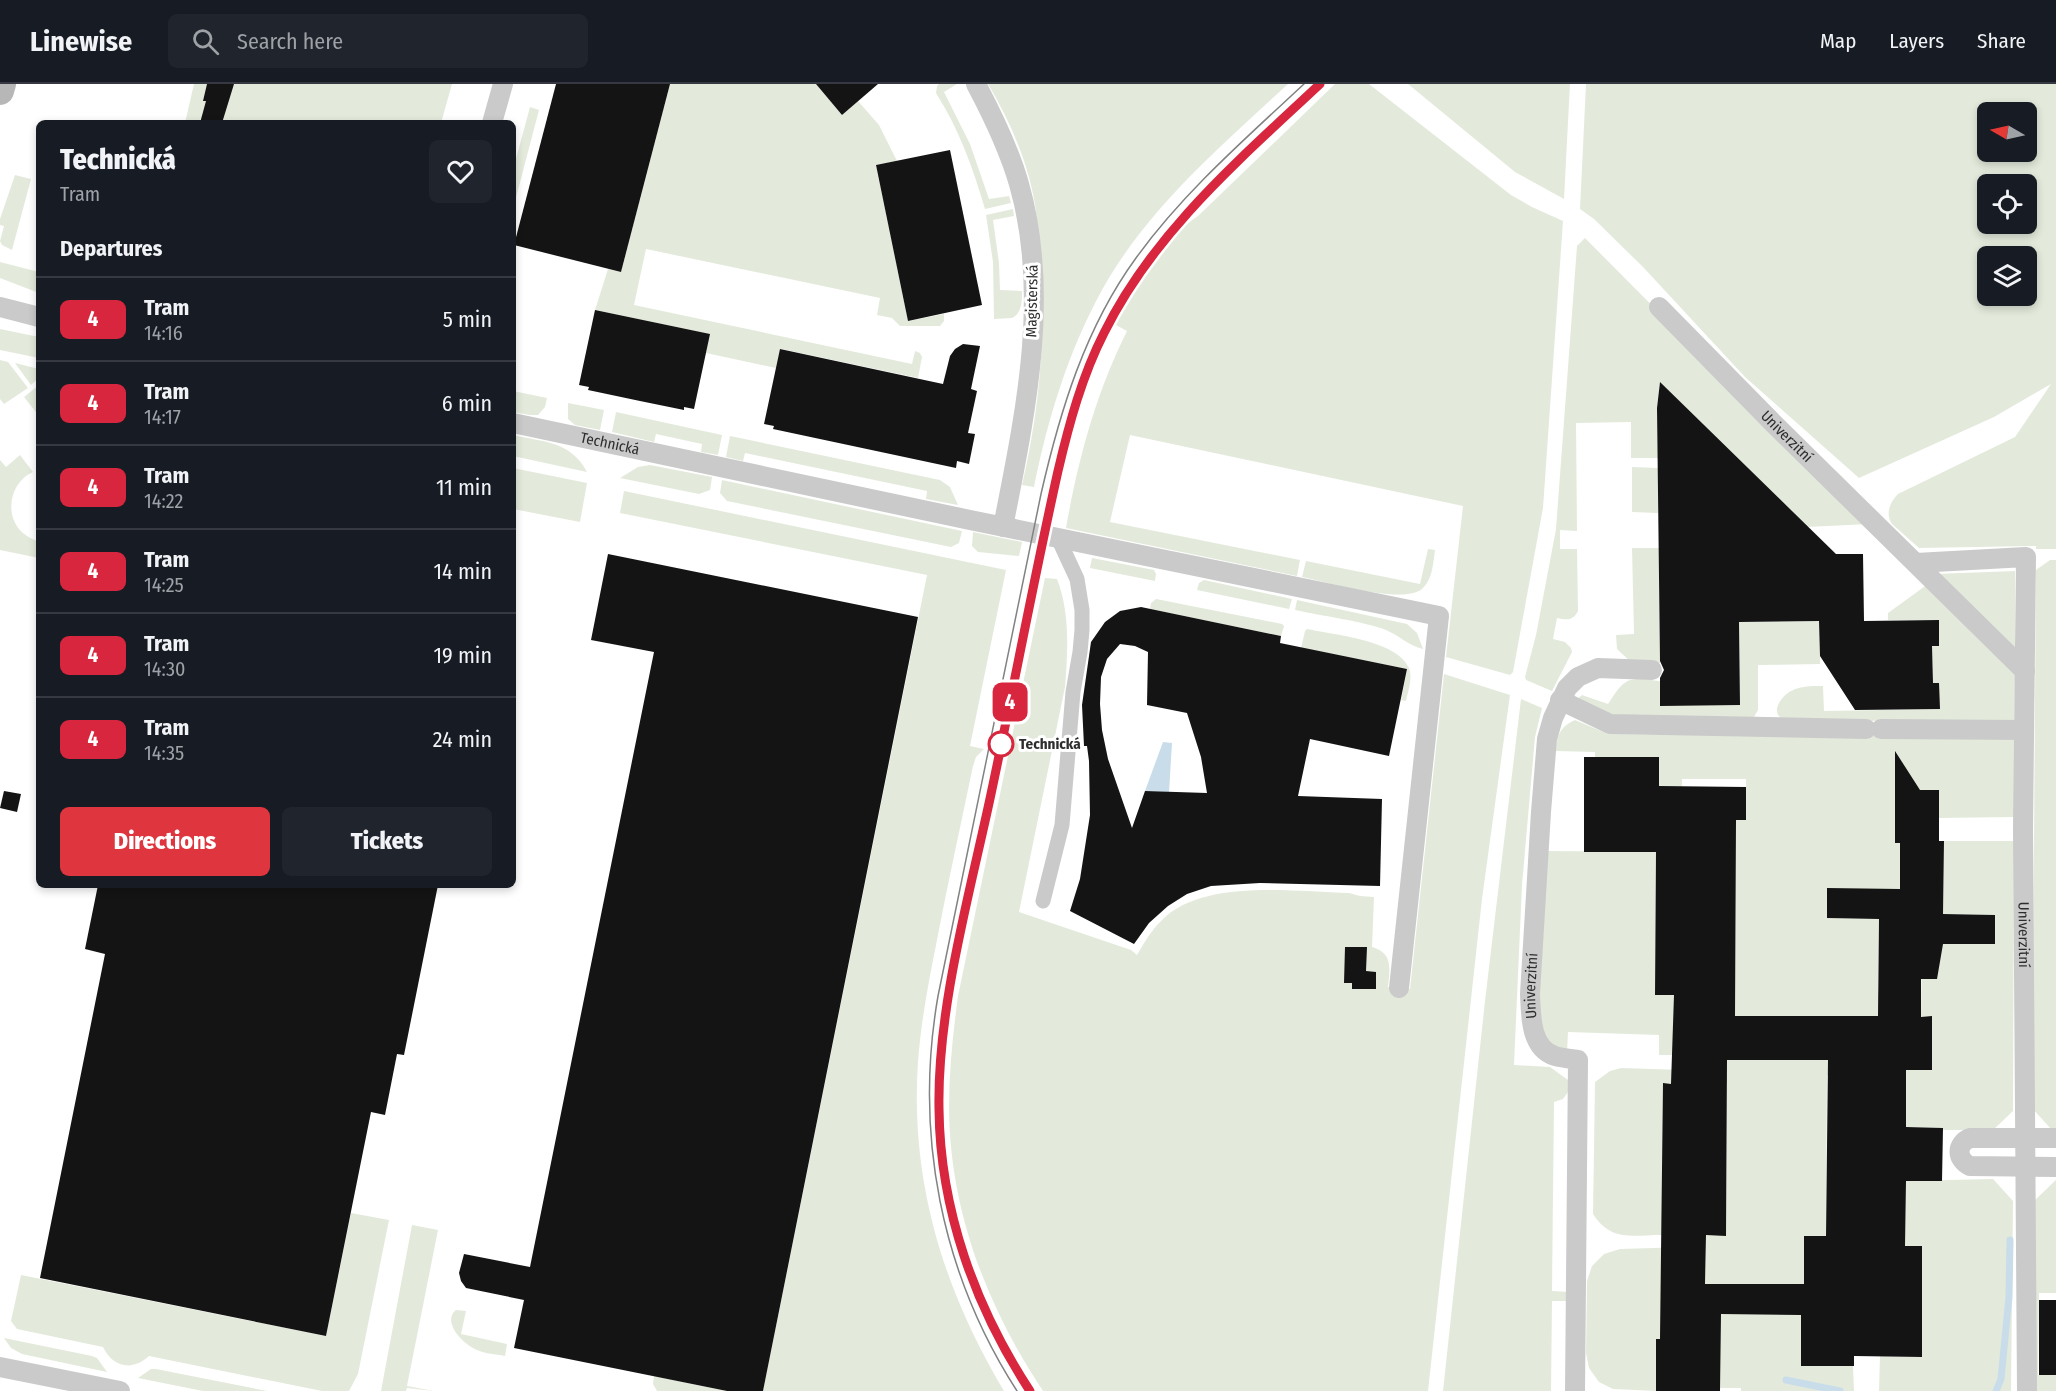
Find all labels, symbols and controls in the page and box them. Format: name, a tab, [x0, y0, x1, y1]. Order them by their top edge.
search box	[168, 14, 588, 68]
text: Linewise	[30, 25, 132, 58]
icon: search	[189, 25, 222, 58]
text: Search here	[237, 28, 343, 55]
text: Map	[1820, 28, 1856, 54]
text: Layers	[1889, 28, 1944, 54]
text: Share	[1977, 28, 2026, 54]
north arrow	[1977, 102, 2037, 162]
map controls	[1977, 102, 2037, 306]
button: heart	[429, 140, 492, 203]
text: Technická	[60, 143, 176, 176]
button: locate	[1977, 174, 2037, 234]
text: Tram	[60, 182, 100, 206]
text: Departures	[60, 235, 162, 262]
button: layers	[1977, 246, 2037, 306]
street label: Magisterská	[1022, 264, 1042, 338]
text: Tram	[144, 294, 189, 321]
text: 4	[88, 306, 98, 332]
text: 5 min	[443, 306, 492, 333]
text: 14:16	[144, 321, 183, 345]
text: Tram	[144, 378, 189, 405]
text: 4	[88, 390, 98, 416]
text: 6 min	[442, 390, 492, 417]
text: 14:17	[144, 405, 181, 429]
street label: Univerzitní	[1757, 407, 1817, 466]
street label: Technická	[579, 429, 641, 459]
text: Tram	[144, 462, 189, 489]
text: 4	[88, 474, 98, 500]
text: 11 min	[436, 474, 492, 501]
text: 14:22	[144, 489, 183, 513]
text: Tram	[144, 546, 189, 573]
text: 4	[88, 558, 98, 584]
text: 14 min	[434, 558, 492, 585]
text: 14:25	[144, 573, 184, 597]
text: Tram	[144, 630, 189, 657]
text: 4	[88, 642, 98, 668]
text: 19 min	[434, 642, 492, 669]
text: 14:30	[144, 657, 185, 681]
line badge: 4	[990, 682, 1030, 722]
text: 4	[1005, 689, 1015, 715]
text: Tram	[144, 714, 189, 741]
text: 4	[88, 726, 98, 752]
text: 24 min	[433, 726, 492, 753]
marker: Technická	[988, 731, 1014, 757]
place label: Technická	[1019, 735, 1081, 753]
text: 14:35	[144, 741, 184, 765]
button: Directions	[60, 807, 270, 876]
button: Tickets	[282, 807, 492, 876]
street label: Univerzitní	[2015, 902, 2033, 968]
street label: Univerzitní	[1521, 952, 1541, 1020]

